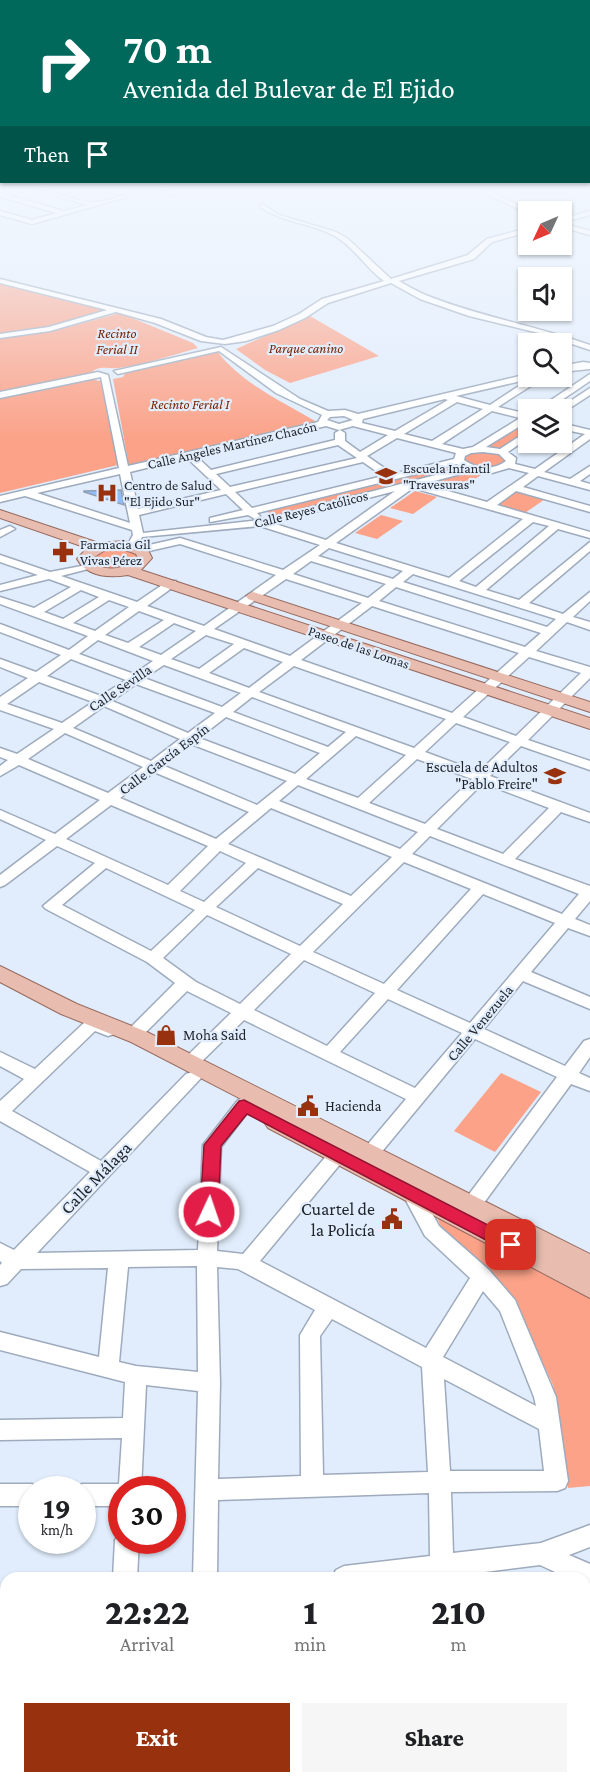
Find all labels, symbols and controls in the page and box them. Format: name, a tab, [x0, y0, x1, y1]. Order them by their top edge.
icon: right	[24, 24, 102, 102]
text: 70 m	[123, 25, 212, 72]
text: Avenida del Bulevar de El Ejido	[123, 74, 455, 104]
icon: arrive	[81, 138, 114, 171]
text: Then	[24, 142, 69, 167]
north arrow	[518, 201, 572, 255]
map controls	[518, 201, 572, 453]
button: sound	[518, 267, 572, 321]
park label: Recinto Ferial II	[96, 325, 139, 357]
button: search	[518, 333, 572, 387]
park label: Parque canino	[269, 340, 343, 356]
park label: Recinto Ferial I	[151, 396, 230, 412]
button: layers	[518, 399, 572, 453]
street label: Calle Ángeles Martínez Chacón	[146, 418, 319, 472]
place label: Escuela Infantil "Travesuras"	[403, 460, 490, 492]
school or university icon: Escuela Infantil "Travesuras"	[374, 464, 398, 488]
place label: Centro de Salud "El Ejido Sur"	[124, 477, 213, 510]
hospital icon: Centro de Salud "El Ejido Sur"	[95, 481, 119, 505]
street label: Calle Reyes Católicos	[252, 487, 370, 531]
place label: Farmacia Gil Vivas Pérez	[80, 536, 151, 568]
pharmacy icon: Farmacia Gil Vivas Pérez	[51, 540, 75, 564]
street label: Paseo de las Lomas	[306, 622, 412, 672]
street label: Calle Sevilla	[86, 661, 154, 715]
street label: Calle García Espín	[116, 720, 213, 799]
place label: Escuela de Adultos "Pablo Freire"	[426, 759, 538, 792]
school or university icon: Escuela de Adultos "Pablo Freire"	[543, 764, 567, 788]
street label: Calle Venezuela	[444, 982, 516, 1064]
shop icon: Moha Said	[154, 1023, 178, 1047]
place label: Moha Said	[183, 1027, 247, 1043]
public building icon: Hacienda	[296, 1094, 320, 1118]
place label: Hacienda	[325, 1098, 381, 1114]
street label: Calle Málaga	[57, 1138, 135, 1218]
position arrow	[177, 1180, 241, 1244]
place label: Cuartel de la Policía	[301, 1199, 375, 1240]
public building icon: Cuartel de la Policía	[380, 1207, 404, 1231]
pin	[485, 1219, 536, 1270]
icon: arrive	[494, 1228, 527, 1261]
speed limit sign: 30	[108, 1476, 186, 1554]
text: 19	[43, 1491, 71, 1524]
text: km/h	[41, 1522, 73, 1538]
text: 22:22	[105, 1592, 190, 1632]
text: 1	[303, 1592, 317, 1632]
text: 210	[431, 1592, 486, 1632]
text: Arrival	[120, 1633, 174, 1655]
text: min	[294, 1633, 326, 1655]
text: m	[451, 1633, 467, 1655]
button: Exit	[24, 1703, 290, 1772]
button: Share	[302, 1703, 567, 1772]

